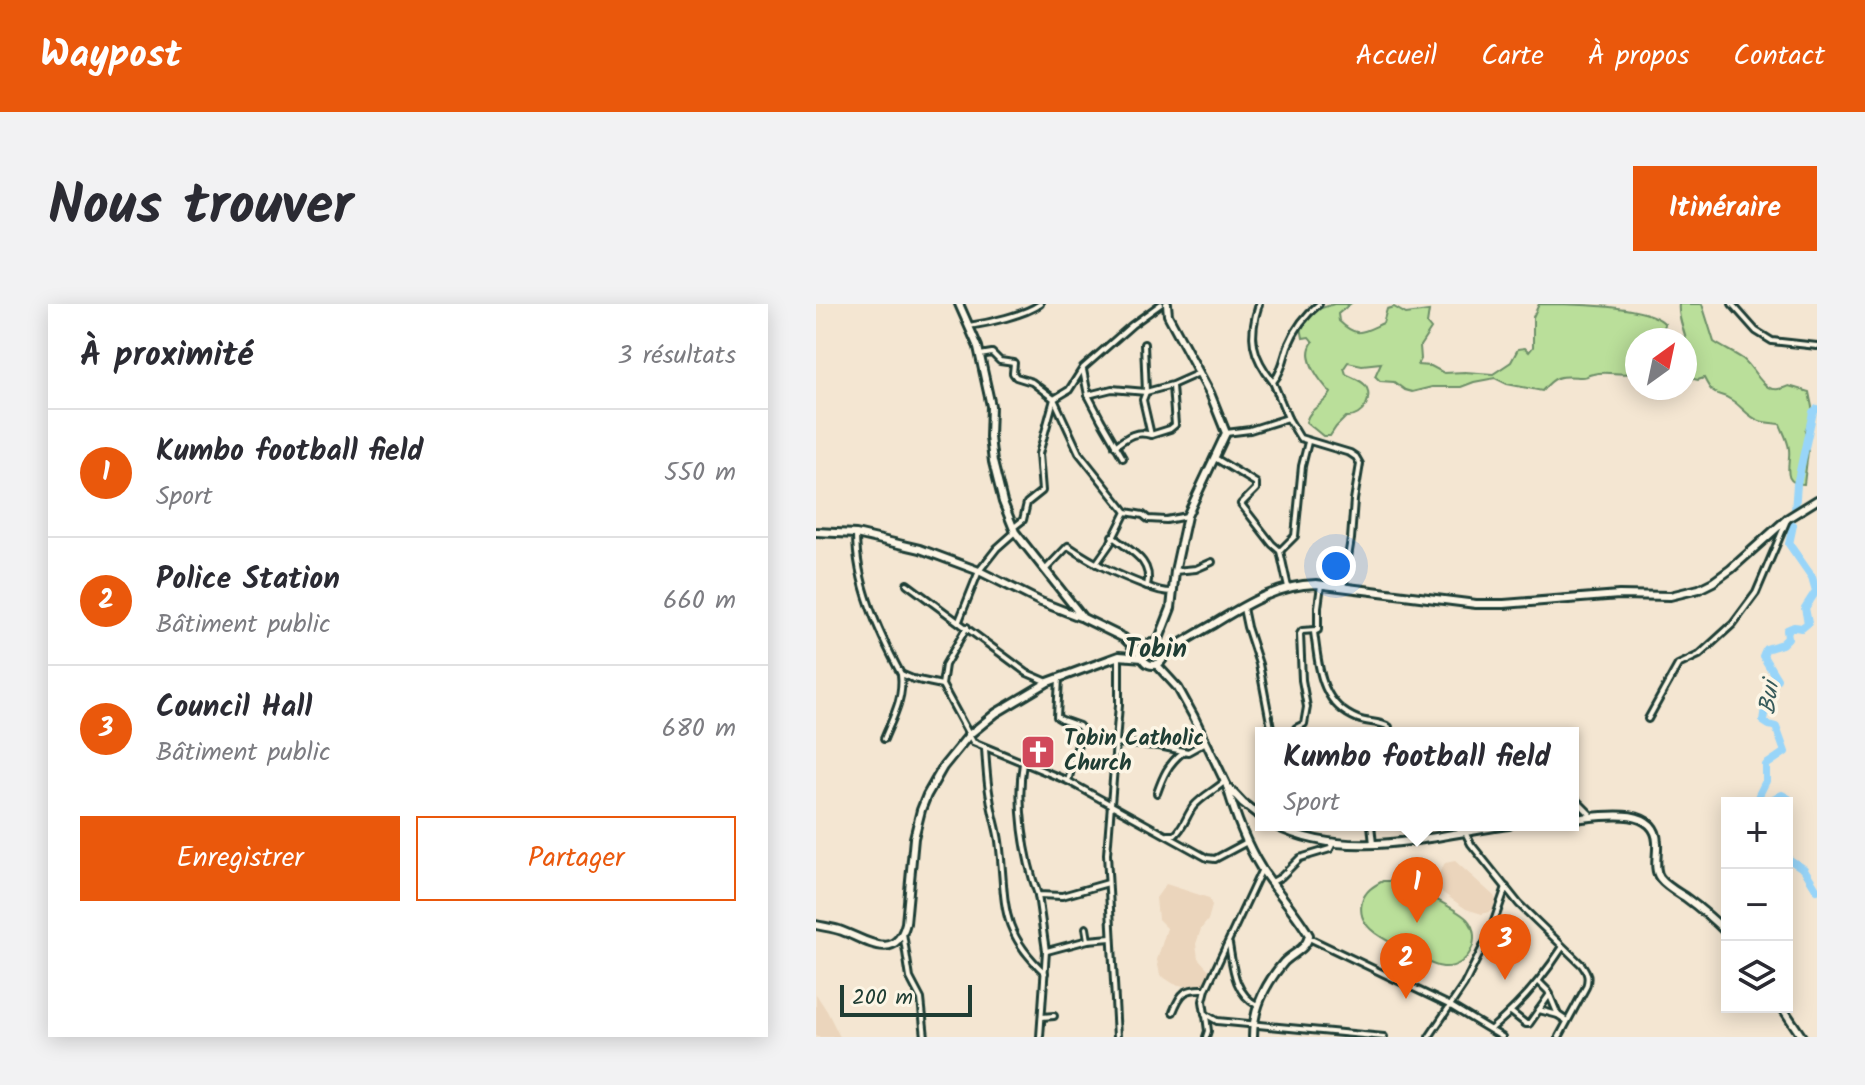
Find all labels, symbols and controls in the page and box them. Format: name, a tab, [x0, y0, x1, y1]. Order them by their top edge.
text: Waypost	[40, 26, 182, 86]
text: Accueil	[1356, 34, 1437, 79]
text: Carte	[1481, 34, 1544, 79]
text: À propos	[1588, 34, 1689, 79]
text: Contact	[1733, 34, 1825, 79]
text: Nous trouver	[48, 163, 353, 253]
button: Itinéraire	[1633, 166, 1817, 251]
north arrow	[1625, 328, 1697, 400]
text: À proximité	[80, 329, 253, 383]
text: 3 résultats	[617, 335, 736, 377]
text: Kumbo football field	[156, 428, 424, 476]
text: 1	[102, 452, 110, 494]
text: 550 m	[664, 452, 736, 494]
text: Sport	[156, 476, 213, 518]
your location	[1316, 546, 1356, 586]
text: Police Station	[156, 556, 340, 604]
text: 2	[98, 580, 114, 622]
text: 660 m	[663, 580, 736, 622]
text: Bâtiment public	[156, 604, 331, 646]
district label: Tobin	[1125, 629, 1187, 671]
water label: Bui	[1749, 674, 1792, 717]
text: Council Hall	[156, 684, 312, 732]
text: 3	[99, 708, 113, 750]
text: 680 m	[662, 708, 736, 750]
place label: Tobin Catholic Church	[1064, 722, 1204, 782]
popup	[1255, 727, 1579, 831]
text: Bâtiment public	[156, 732, 331, 774]
church icon: Tobin Catholic Church	[1019, 733, 1057, 771]
text: Kumbo football field	[1283, 734, 1551, 782]
text: Sport	[1283, 782, 1340, 824]
map controls	[1721, 797, 1793, 1013]
button: +	[1721, 797, 1793, 869]
button: Enregistrer	[80, 816, 400, 901]
button: Partager	[416, 816, 736, 901]
pin: 1	[1391, 857, 1443, 923]
button: −	[1721, 869, 1793, 941]
pin: 3	[1479, 914, 1531, 980]
pin: 2	[1380, 933, 1432, 999]
button: layers	[1721, 941, 1793, 1013]
scale bar	[840, 981, 972, 1017]
text: 200 m	[852, 981, 913, 1016]

